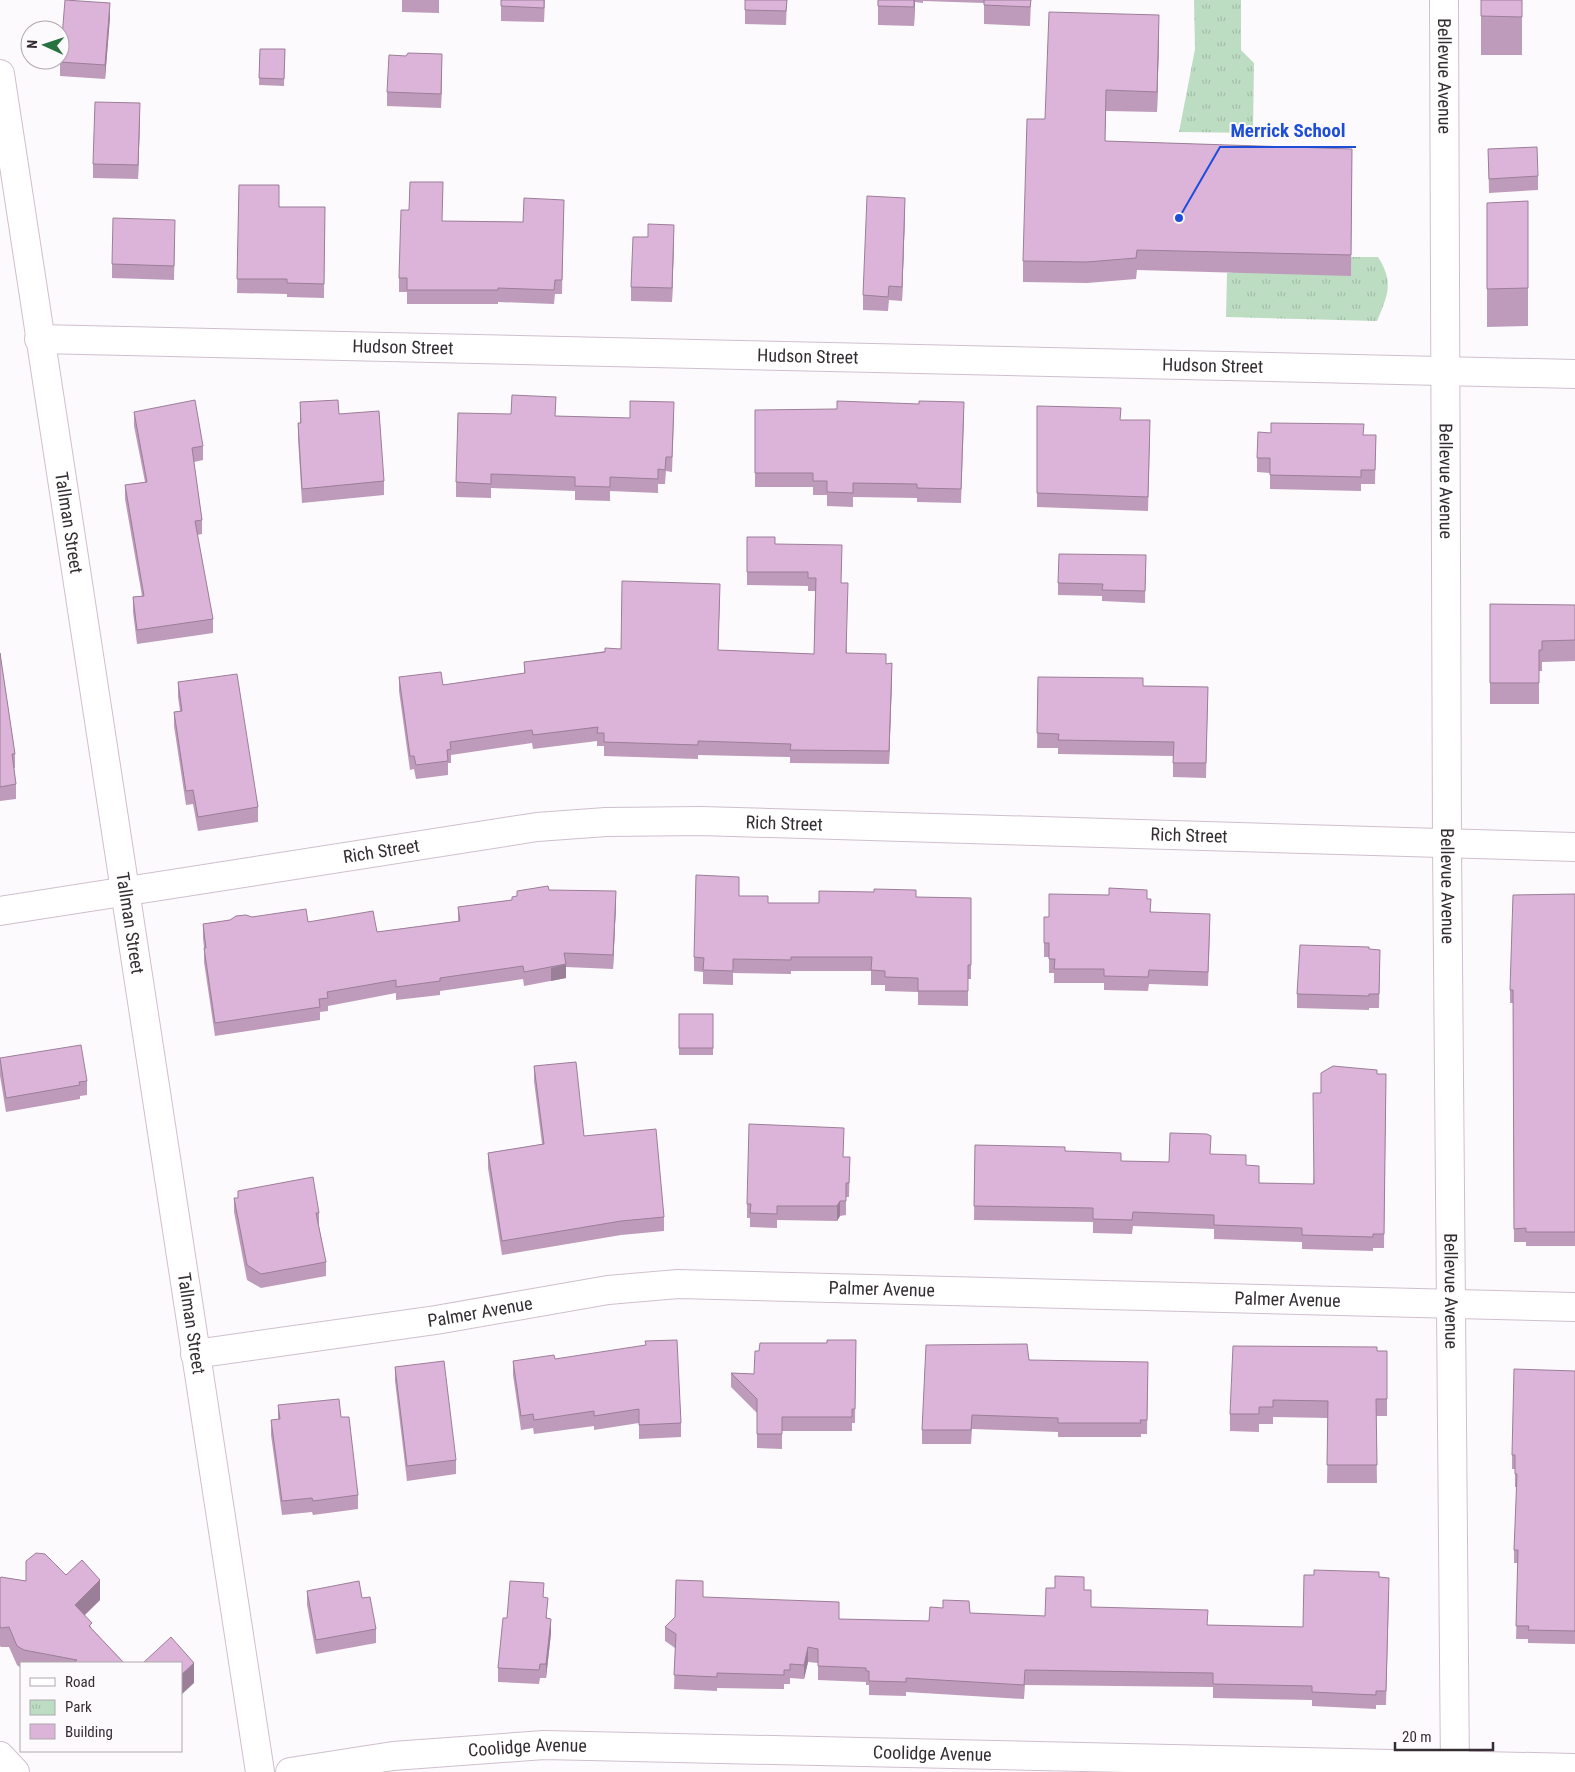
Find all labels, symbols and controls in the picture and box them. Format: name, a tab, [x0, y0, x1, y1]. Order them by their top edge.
street label: Bellevue Avenue	[1434, 18, 1455, 134]
north arrow	[20, 20, 70, 70]
text: N	[24, 40, 40, 49]
callout: Merrick School	[1220, 113, 1356, 147]
text: Merrick School	[1230, 119, 1346, 142]
street label: Hudson Street	[352, 335, 454, 358]
street label: Hudson Street	[757, 344, 859, 368]
street label: Hudson Street	[1162, 354, 1264, 377]
street label: Bellevue Avenue	[1436, 423, 1457, 539]
street label: Tallman Street	[51, 470, 87, 575]
street label: Rich Street	[745, 811, 823, 835]
street label: Rich Street	[1150, 823, 1228, 847]
street label: Bellevue Avenue	[1437, 828, 1459, 944]
street label: Rich Street	[342, 835, 421, 867]
street label: Tallman Street	[112, 871, 149, 975]
street label: Bellevue Avenue	[1440, 1233, 1462, 1349]
street label: Tallman Street	[174, 1271, 210, 1376]
street label: Palmer Avenue	[828, 1277, 935, 1301]
street label: Palmer Avenue	[1234, 1287, 1341, 1311]
street label: Palmer Avenue	[426, 1292, 534, 1331]
legend	[20, 1662, 182, 1752]
text: Road	[65, 1673, 95, 1691]
text: Park	[65, 1698, 92, 1716]
scale bar	[1395, 1720, 1492, 1752]
text: Building	[65, 1723, 113, 1741]
text: 20 m	[1402, 1728, 1432, 1746]
street label: Coolidge Avenue	[467, 1734, 587, 1760]
street label: Coolidge Avenue	[873, 1741, 992, 1765]

